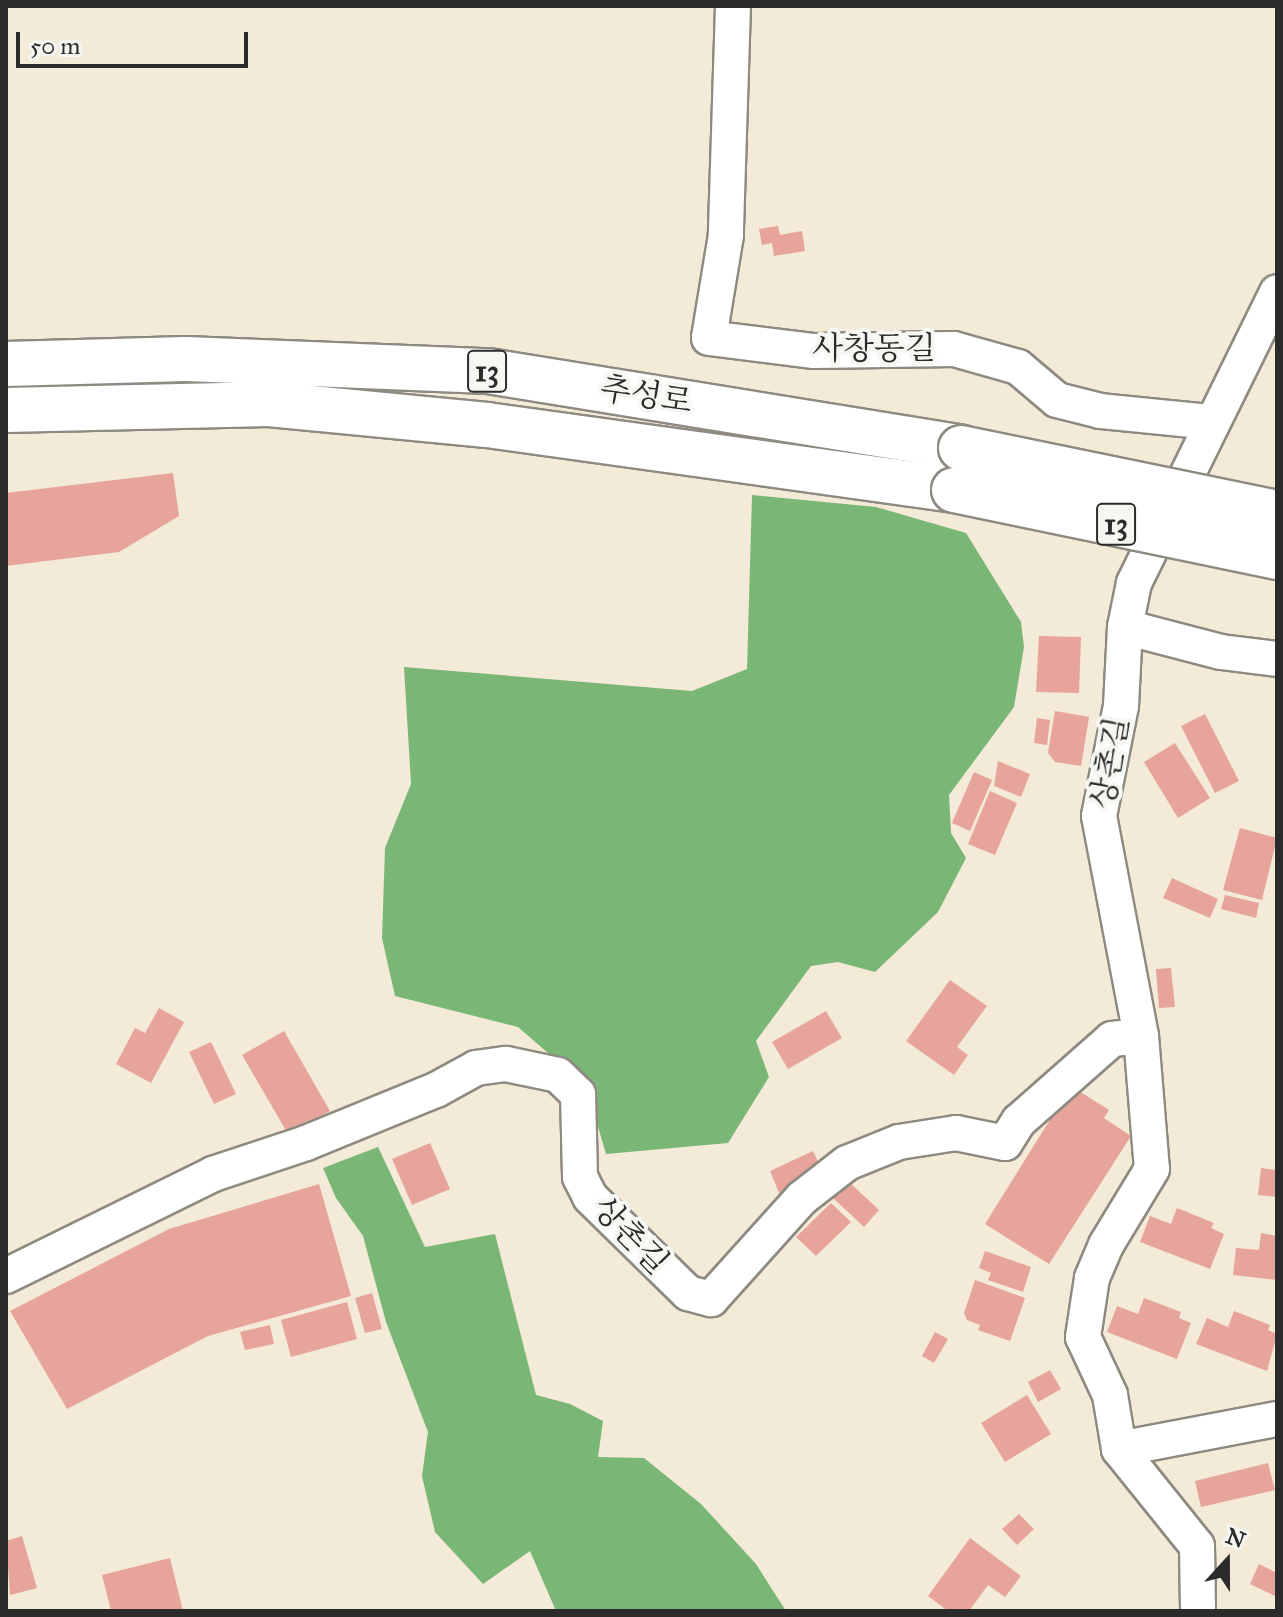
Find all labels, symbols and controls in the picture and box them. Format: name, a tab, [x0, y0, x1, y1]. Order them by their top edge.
scale bar	[20, 16, 252, 66]
text: 50 m	[30, 31, 80, 61]
street label: 사창동길	[812, 330, 936, 368]
road number: 13	[467, 345, 507, 397]
street label: 추성로	[597, 370, 695, 422]
road number: 13	[1096, 498, 1136, 550]
street label: 상촌길	[1084, 714, 1138, 812]
street label: 상촌길	[584, 1189, 676, 1283]
north arrow	[1187, 1521, 1267, 1601]
text: N	[1222, 1522, 1249, 1554]

